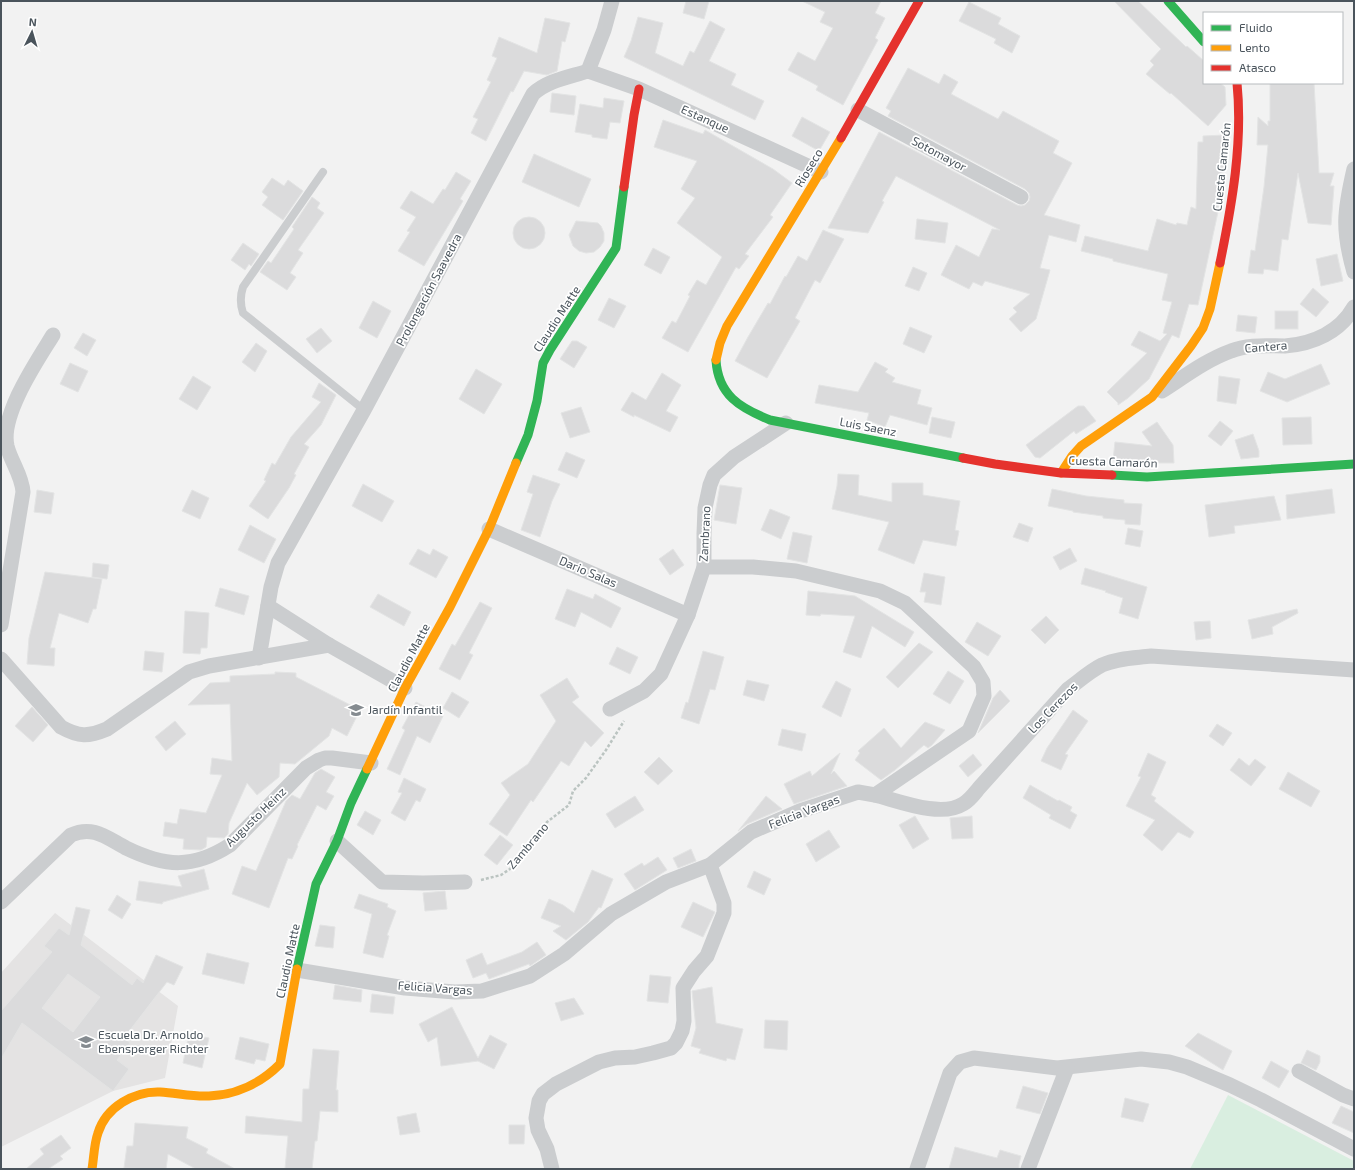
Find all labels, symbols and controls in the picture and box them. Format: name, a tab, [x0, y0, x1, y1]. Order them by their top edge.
north arrow	[12, 12, 52, 52]
legend	[1203, 12, 1343, 84]
text: N	[28, 15, 37, 28]
text: Fluido	[1239, 20, 1273, 34]
text: Lento	[1239, 40, 1270, 54]
text: Atasco	[1239, 60, 1276, 74]
street label: Estanque	[679, 101, 732, 135]
street label: Cuesta Camarón	[1209, 122, 1233, 212]
street label: Sotomayor	[910, 133, 969, 173]
street label: Rioseco	[791, 146, 825, 189]
street label: Prolongación Saavedra	[393, 231, 464, 348]
street label: Claudio Matte	[530, 283, 583, 354]
street label: Cantera	[1244, 337, 1288, 355]
street label: Luis Saenz	[839, 414, 898, 438]
street label: Cuesta Camarón	[1068, 452, 1158, 470]
street label: Zambrano	[696, 505, 712, 562]
street label: Dario Salas	[557, 553, 619, 590]
street label: Claudio Matte	[384, 621, 432, 694]
street label: Los Cerezos	[1025, 679, 1080, 736]
school or university icon: Jardín Infantil	[347, 701, 365, 719]
place label: Jardín Infantil	[368, 702, 443, 716]
street label: Augusto Heinz	[222, 784, 288, 849]
street label: Felicia Vargas	[766, 791, 841, 831]
street label: Zambrano	[504, 819, 551, 871]
street label: Claudio Matte	[272, 922, 302, 999]
street label: Felicia Vargas	[397, 977, 473, 997]
place label: Escuela Dr. Arnoldo Ebensperger Richter	[98, 1027, 209, 1055]
school or university icon: Escuela Dr. Arnoldo Ebensperger Richter	[77, 1033, 95, 1051]

